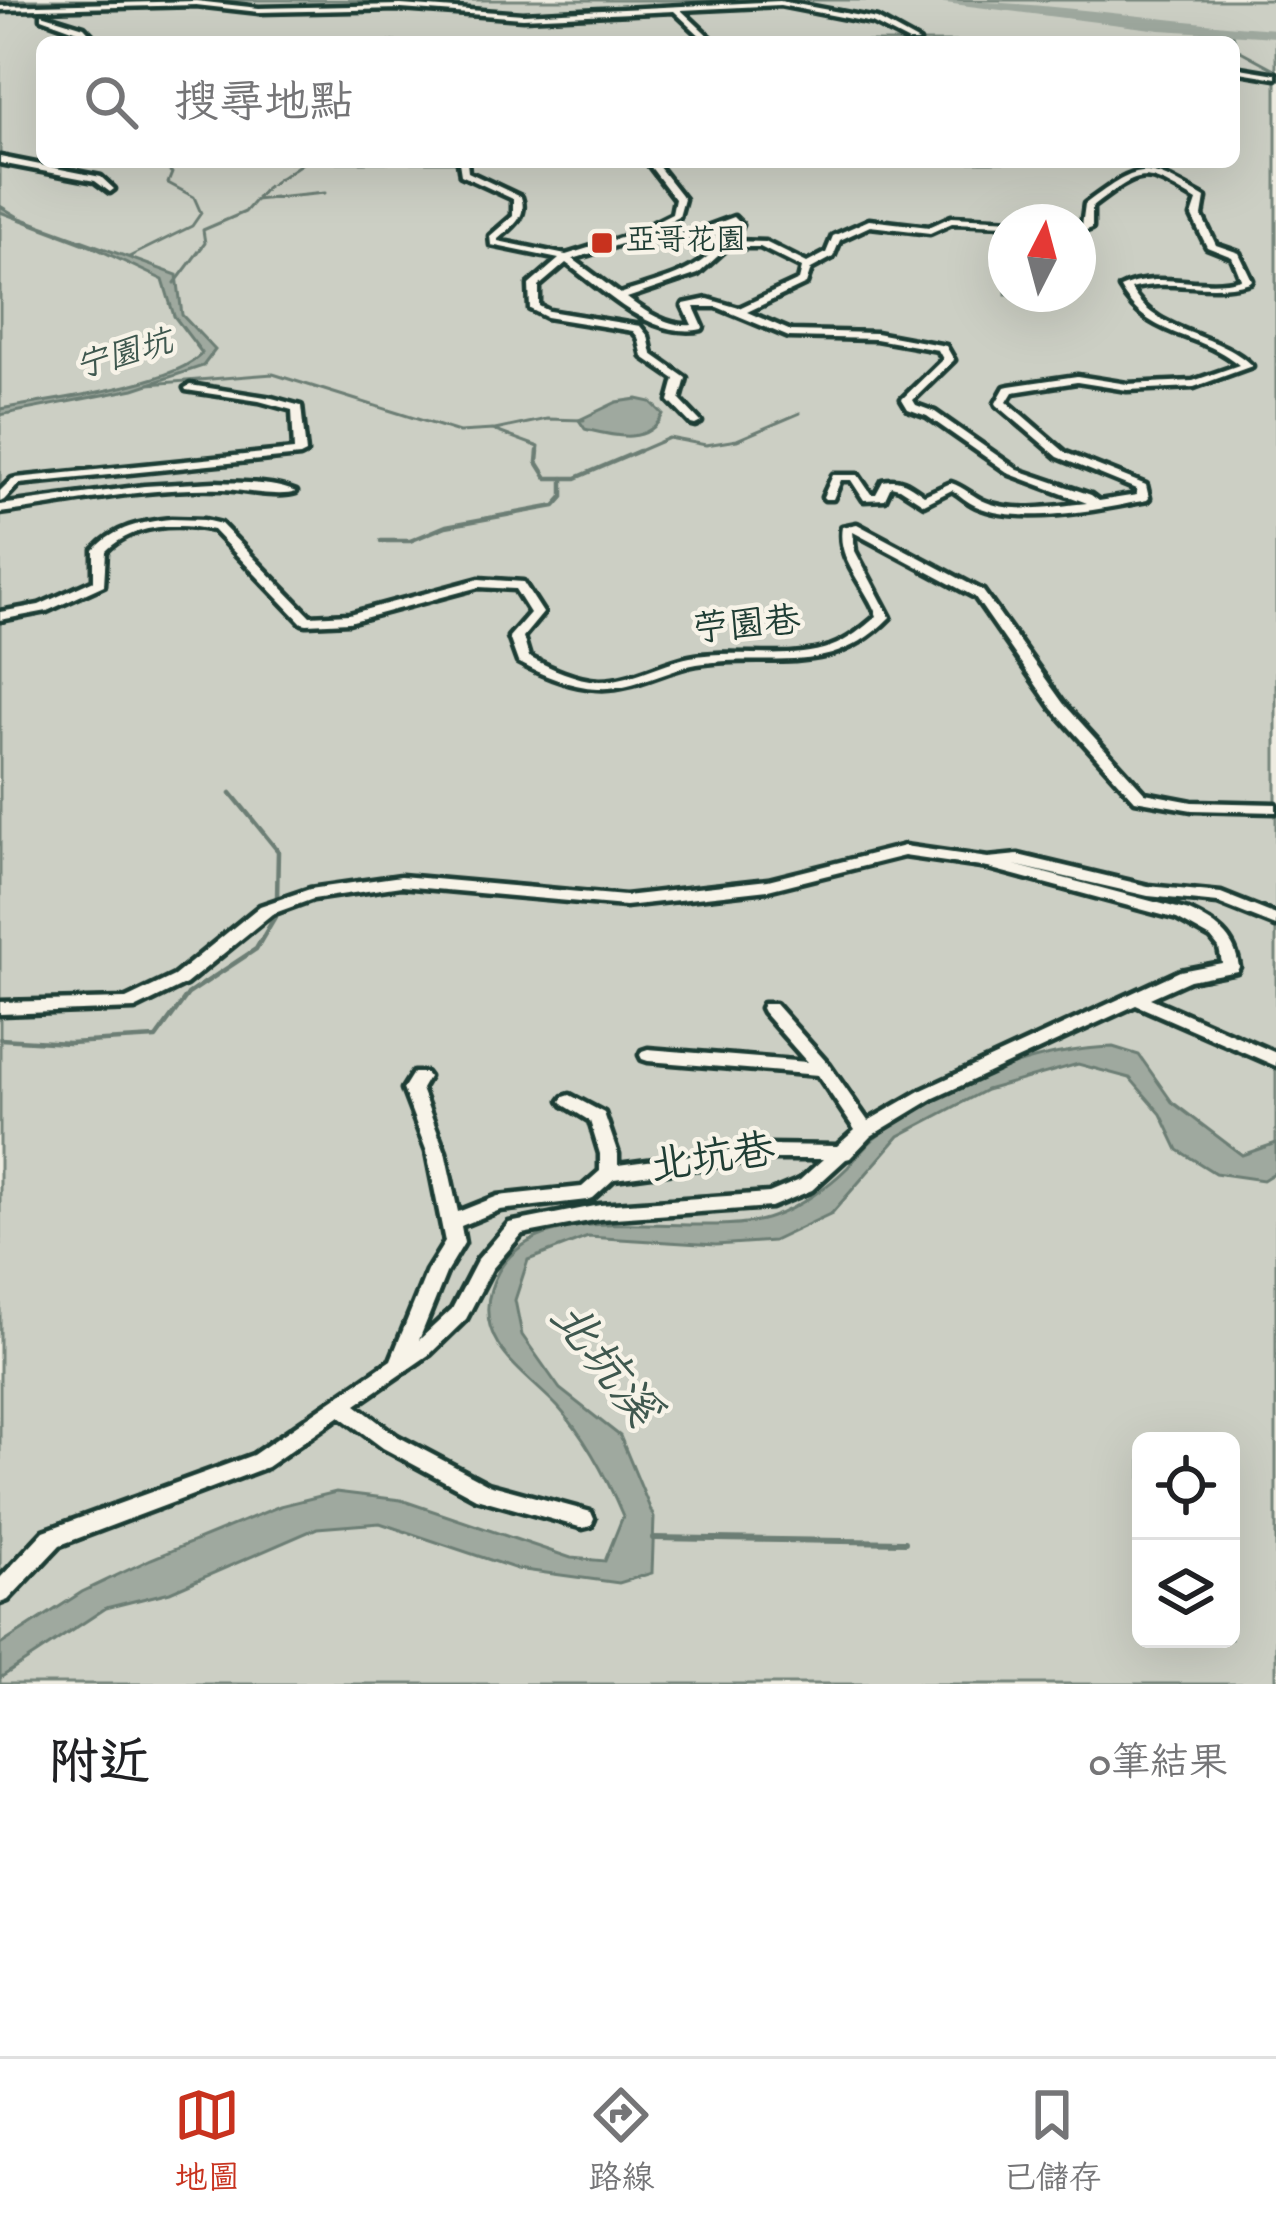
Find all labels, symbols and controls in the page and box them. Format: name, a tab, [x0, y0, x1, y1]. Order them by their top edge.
search box	[36, 36, 1240, 168]
icon: search	[78, 69, 144, 135]
text: 搜尋地點	[174, 81, 354, 134]
north arrow	[988, 204, 1096, 312]
place label: 亞哥花園	[626, 224, 746, 261]
marker: 亞哥花園	[589, 230, 615, 256]
water label: 宁園坑	[72, 323, 181, 390]
street label: 苧園巷	[691, 601, 803, 655]
street label: 北坑巷	[647, 1127, 779, 1196]
water label: 北坑溪	[533, 1291, 670, 1444]
map controls	[1132, 1432, 1240, 1648]
button: locate	[1132, 1432, 1240, 1540]
button: layers	[1132, 1540, 1240, 1648]
text: 附近	[48, 1739, 150, 1799]
text: 0筆結果	[1089, 1744, 1228, 1790]
tab: 地圖	[174, 2082, 240, 2201]
tab: 路線	[588, 2082, 654, 2201]
tab: 已儲存	[1003, 2082, 1102, 2201]

